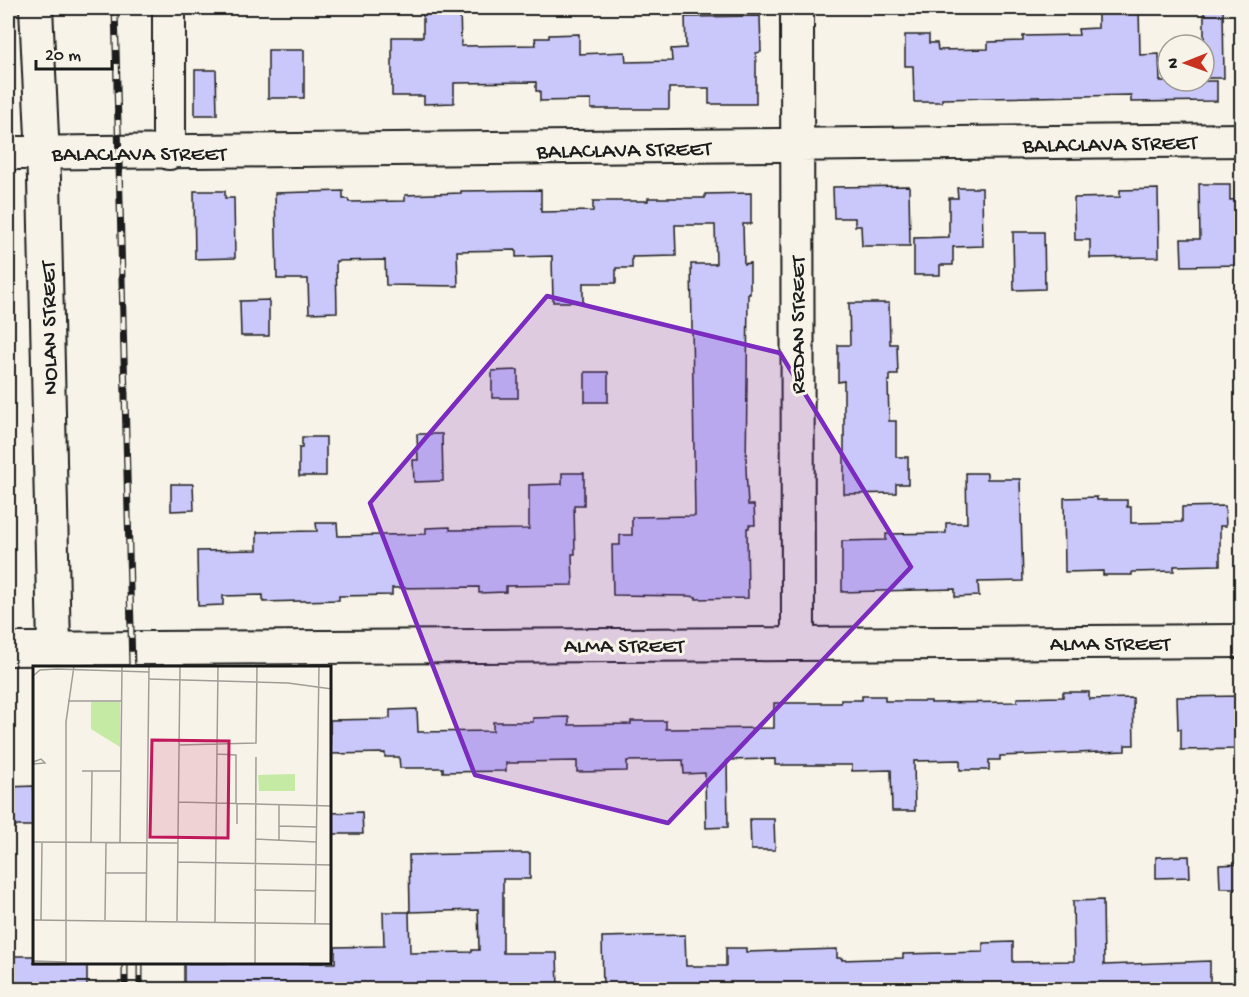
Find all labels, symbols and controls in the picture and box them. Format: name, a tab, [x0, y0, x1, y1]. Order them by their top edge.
scale bar	[36, 33, 112, 71]
north arrow	[1156, 33, 1216, 93]
text: 20 m	[45, 46, 81, 67]
text: N	[1165, 57, 1184, 69]
street label: BALACLAVA STREET	[1021, 131, 1199, 161]
street label: BALACLAVA STREET	[535, 137, 713, 167]
street label: BALACLAVA STREET	[51, 143, 228, 169]
street label: REDAN STREET	[787, 254, 813, 394]
street label: NOLAN STREET	[37, 259, 65, 395]
street label: ALMA STREET	[1050, 633, 1172, 659]
street label: ALMA STREET	[564, 635, 686, 661]
inset map	[33, 666, 332, 964]

